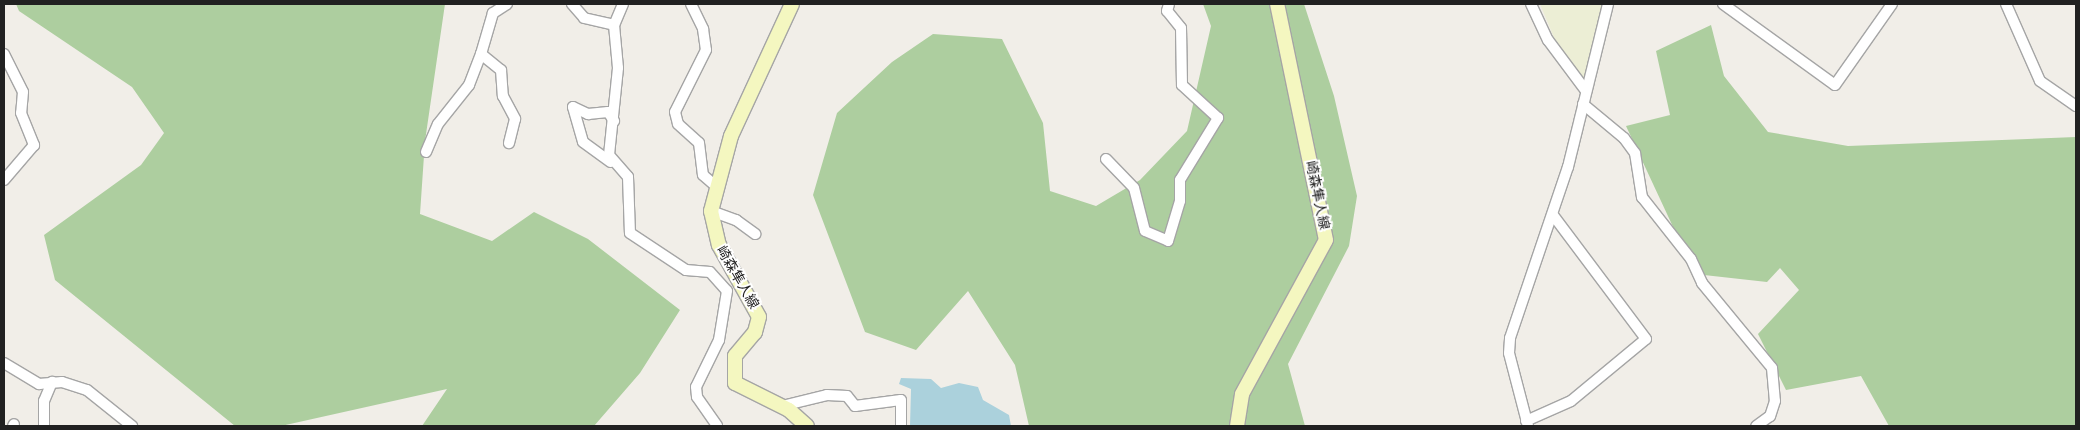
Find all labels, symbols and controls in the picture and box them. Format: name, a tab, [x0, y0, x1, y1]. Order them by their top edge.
street label: 崎森隼人線	[1303, 159, 1333, 231]
street label: 崎森隼人線	[713, 242, 763, 312]

